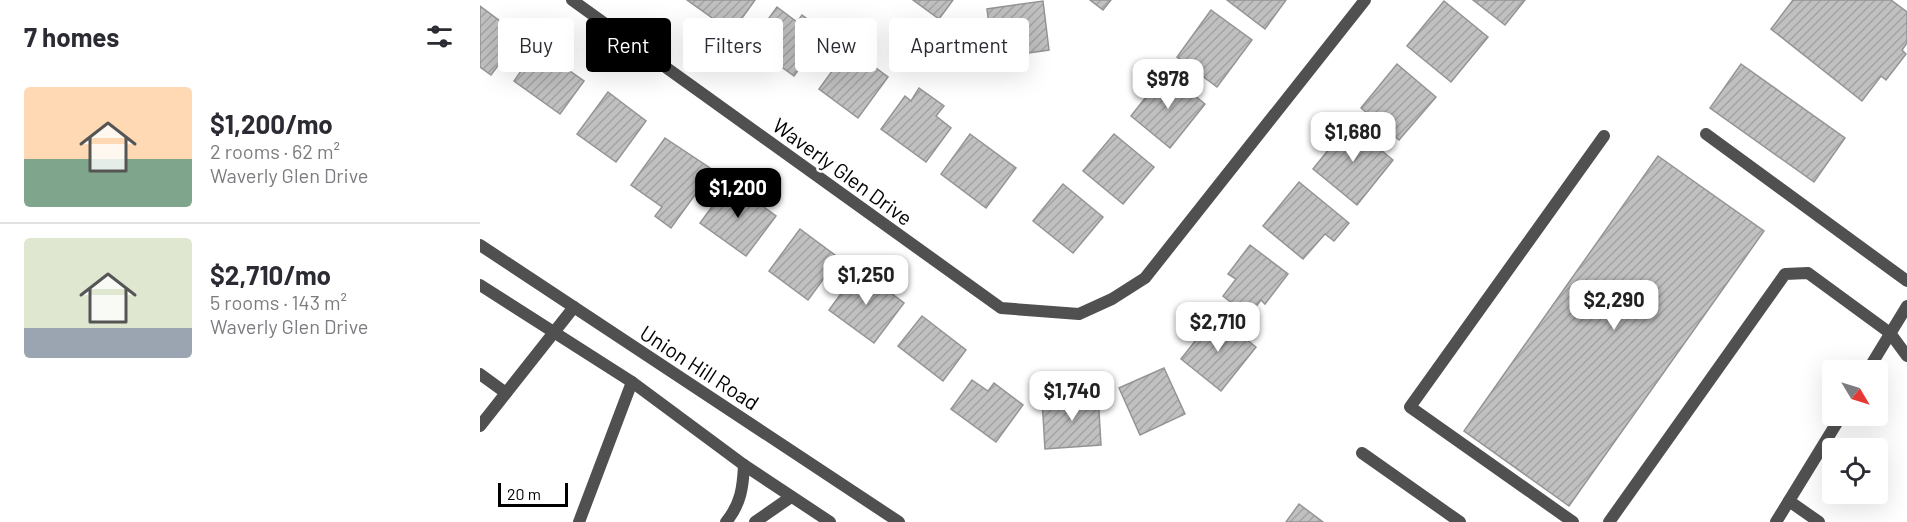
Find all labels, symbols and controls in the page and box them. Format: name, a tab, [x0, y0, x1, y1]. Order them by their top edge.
chip: Buy	[498, 18, 574, 72]
chip: Rent	[586, 18, 671, 72]
chip: Filters	[683, 18, 783, 72]
chip: New	[795, 18, 877, 72]
chip: Apartment	[889, 18, 1029, 72]
icon: filters	[423, 20, 456, 53]
text: 7 homes	[24, 21, 119, 52]
pin: $978	[1132, 59, 1204, 110]
text: $978	[1147, 66, 1189, 90]
text: $1,200/mo	[210, 108, 333, 139]
icon: home	[72, 111, 144, 183]
street label: Waverly Glen Drive	[768, 112, 918, 230]
pin: $1,680	[1304, 112, 1402, 163]
text: $1,680	[1325, 119, 1381, 143]
text: 2 rooms · 62 m²	[210, 139, 340, 163]
text: Waverly Glen Drive	[210, 163, 368, 187]
pin: $1,200	[689, 168, 787, 219]
text: $1,200	[709, 175, 767, 199]
pin: $1,250	[817, 255, 915, 306]
text: $2,710/mo	[210, 259, 331, 290]
icon: home	[72, 262, 144, 334]
text: $1,250	[837, 262, 895, 286]
pin: $2,290	[1565, 280, 1663, 331]
text: $2,290	[1583, 287, 1645, 311]
text: 5 rooms · 143 m²	[210, 290, 347, 314]
pin: $2,710	[1169, 302, 1267, 353]
text: $2,710	[1190, 309, 1246, 333]
text: Waverly Glen Drive	[210, 314, 368, 338]
street label: Union Hill Road	[636, 319, 764, 415]
north arrow	[1822, 360, 1888, 426]
map controls	[1822, 360, 1888, 504]
pin: $1,740	[1023, 371, 1121, 422]
text: $1,740	[1043, 378, 1101, 402]
button: locate	[1822, 438, 1888, 504]
scale bar	[498, 480, 568, 508]
text: 20 m	[507, 484, 541, 503]

